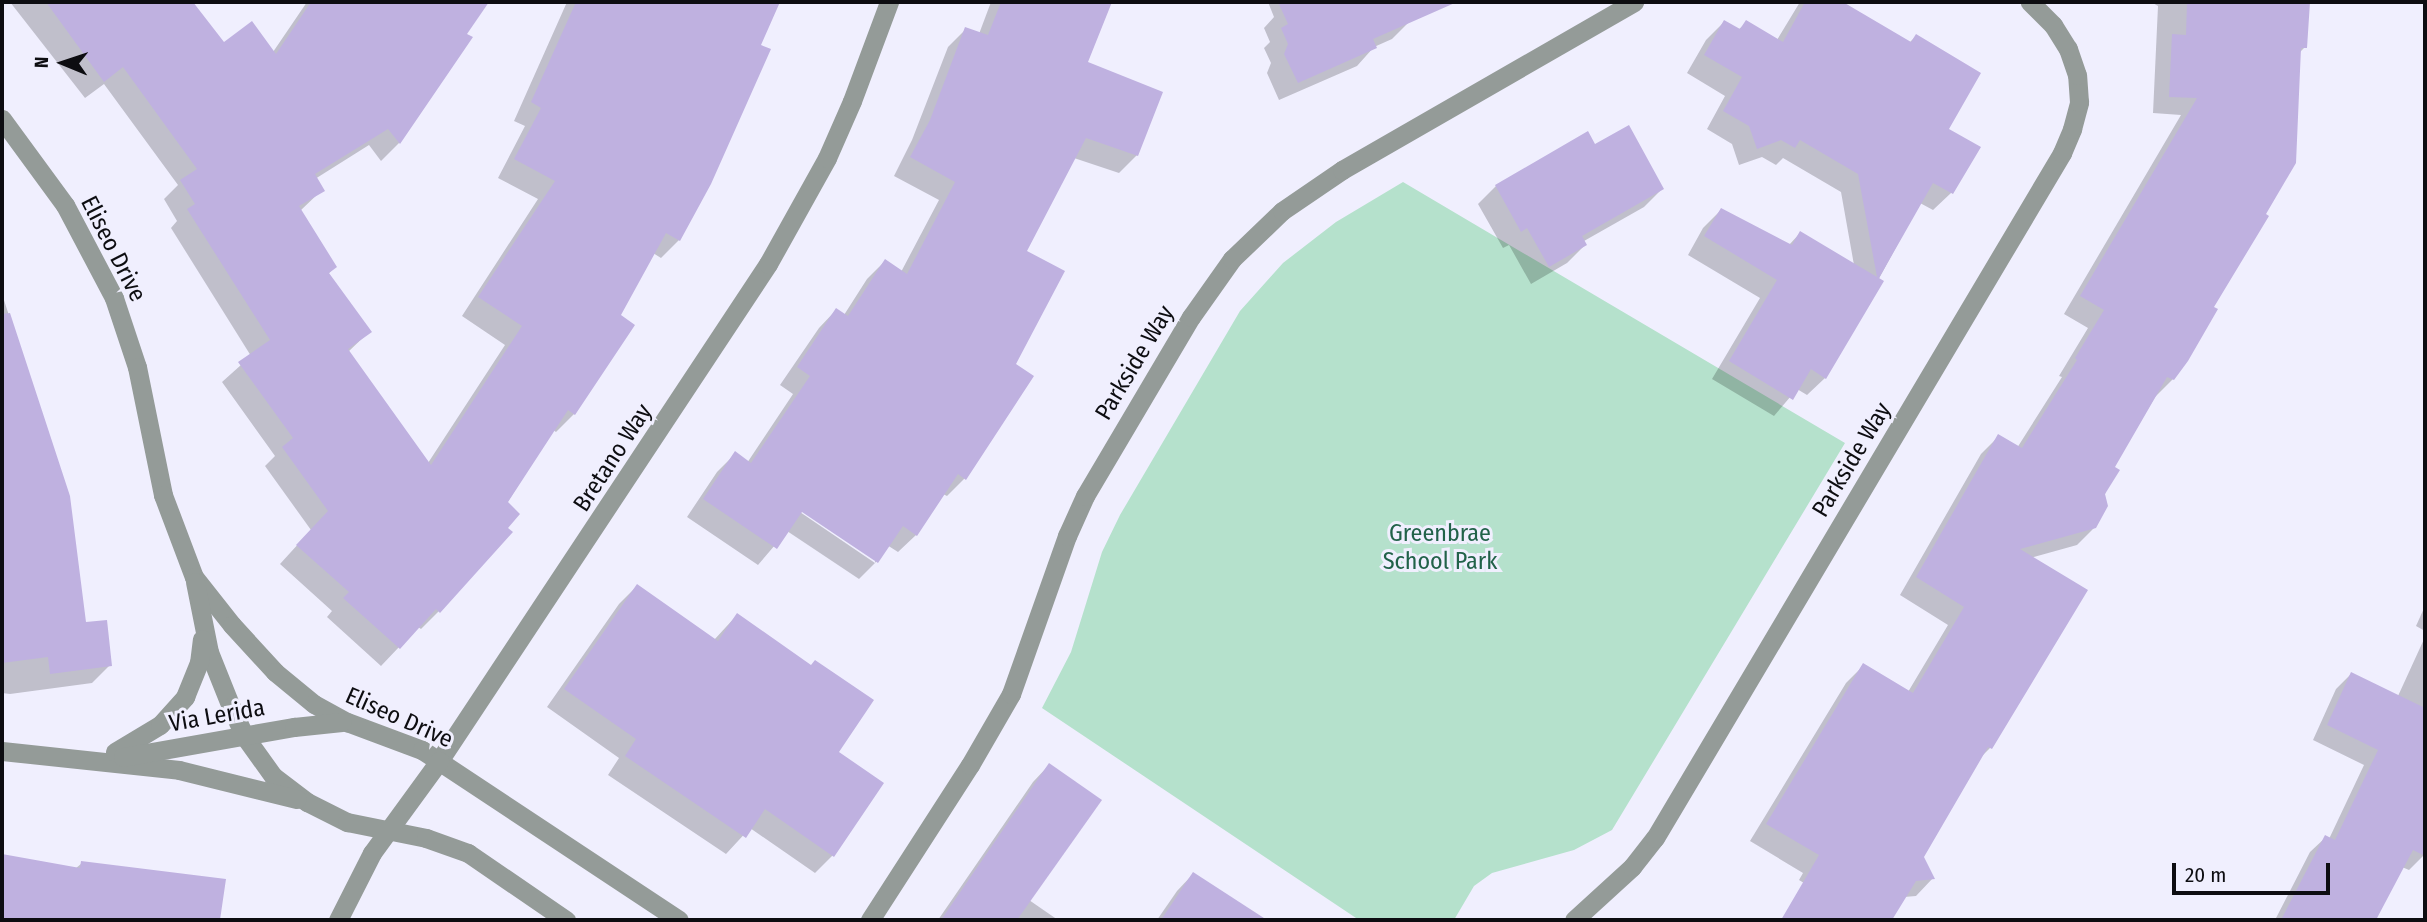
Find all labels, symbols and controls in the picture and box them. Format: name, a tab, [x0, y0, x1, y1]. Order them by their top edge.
north arrow	[28, 28, 98, 98]
text: N	[30, 56, 53, 68]
street label: Eliseo Drive	[74, 191, 152, 307]
street label: Parkside Way	[1090, 301, 1180, 425]
street label: Parkside Way	[1807, 398, 1897, 522]
street label: Bretano Way	[568, 399, 658, 517]
park label: Greenbrae School Park	[1383, 520, 1497, 576]
street label: Eliseo Drive	[341, 682, 457, 754]
street label: Via Lerida	[167, 693, 267, 739]
scale bar	[2175, 848, 2332, 892]
text: 20 m	[2185, 862, 2226, 888]

